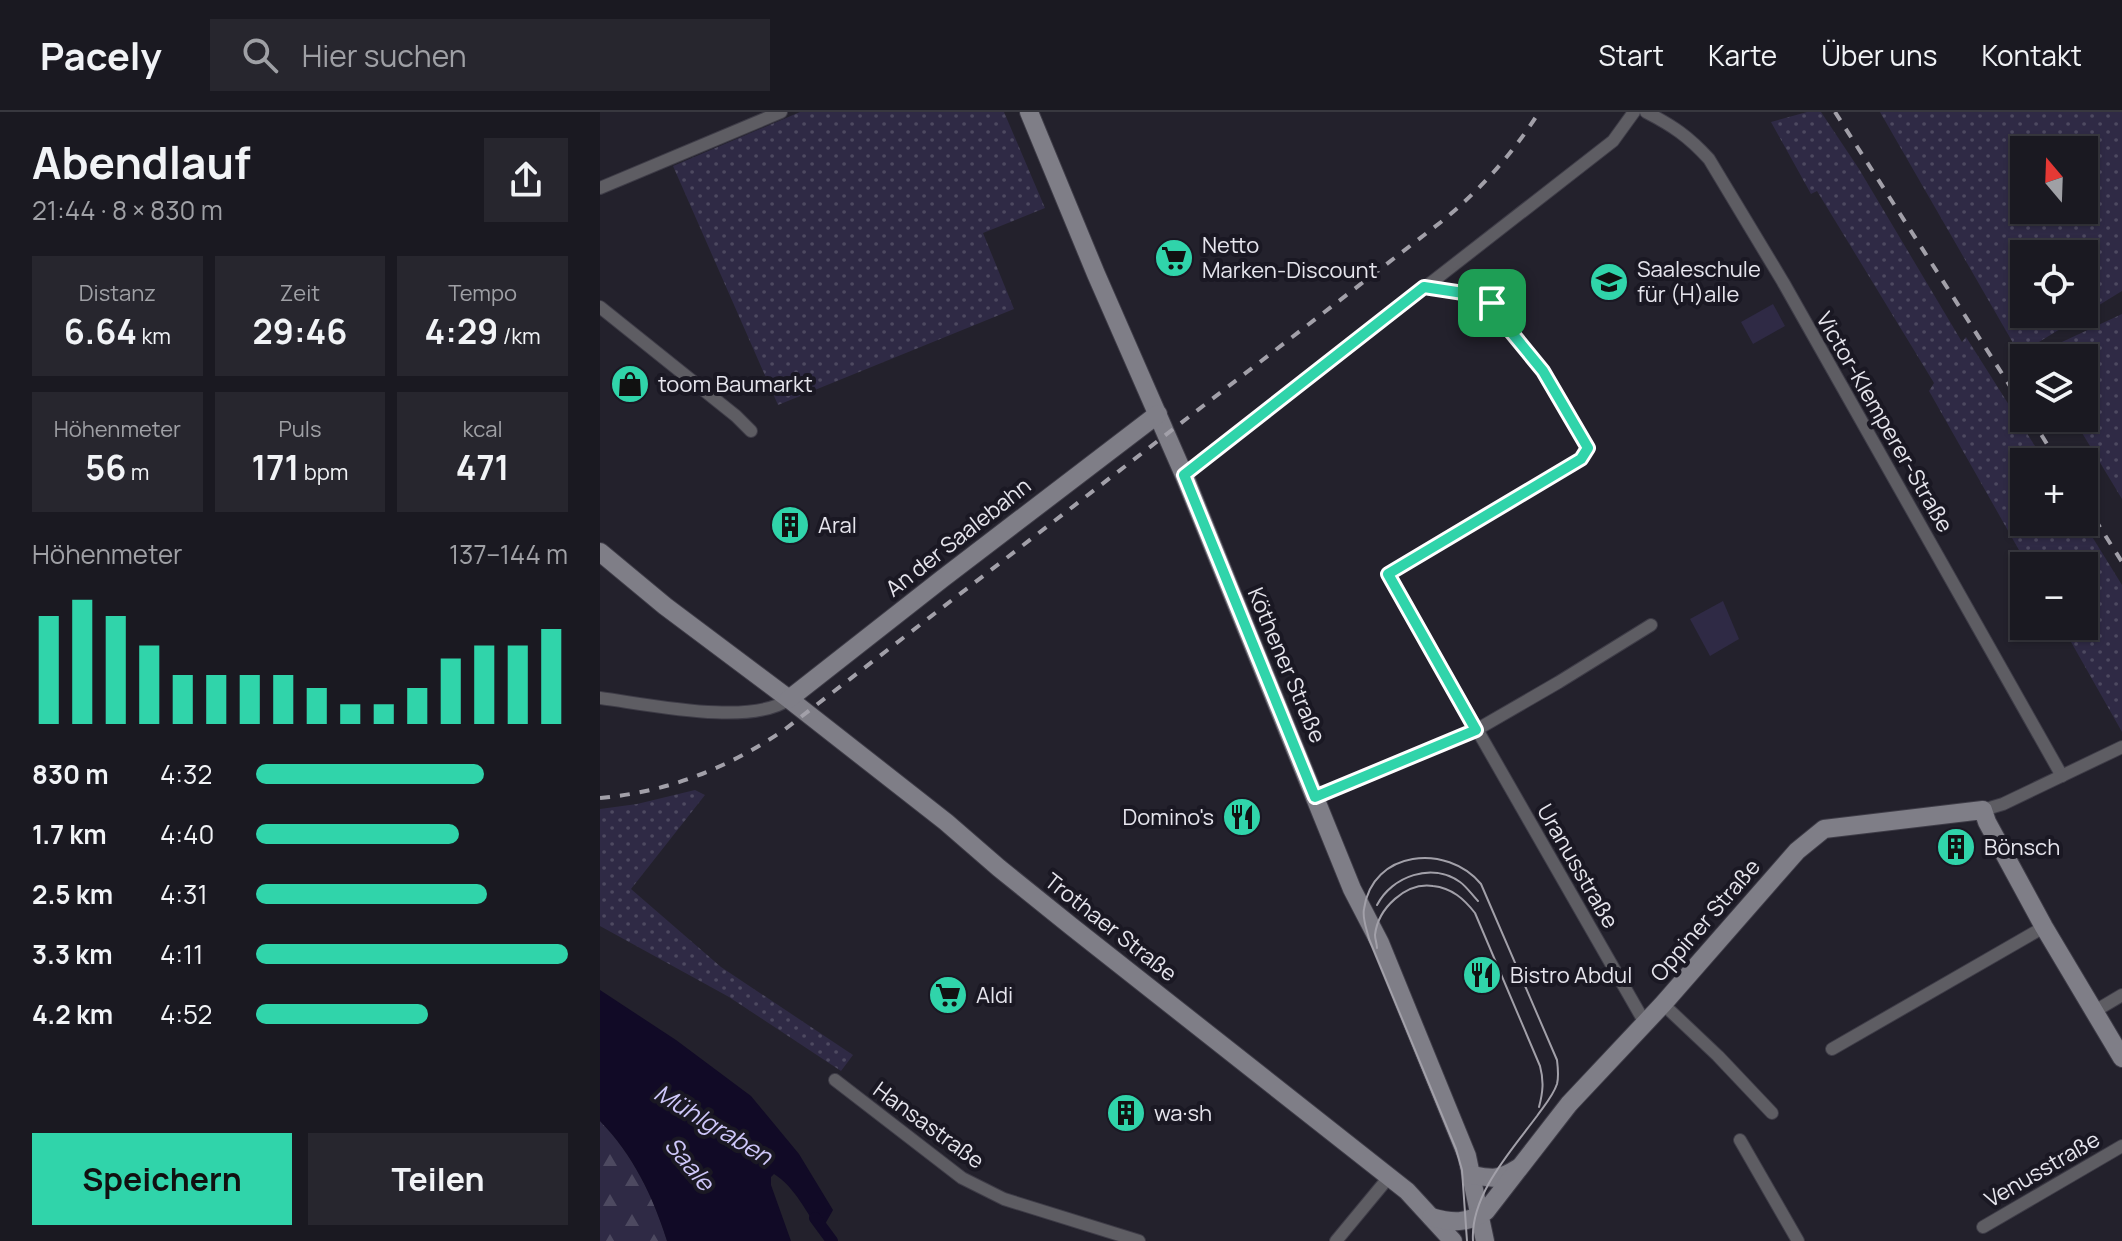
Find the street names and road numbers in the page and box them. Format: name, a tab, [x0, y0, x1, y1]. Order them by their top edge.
street label: Victor-Klemperer-Straße	[1810, 306, 1961, 538]
street label: An der Saalebahn	[879, 471, 1037, 603]
street label: Köthener Straße	[1241, 583, 1333, 747]
street label: Uranusstraße	[1530, 798, 1626, 934]
street label: Oppiner Straße	[1643, 852, 1767, 988]
street label: Trothaer Straße	[1039, 866, 1183, 988]
street label: Hansastraße	[868, 1075, 991, 1175]
street label: Venusstraße	[1979, 1124, 2105, 1214]

